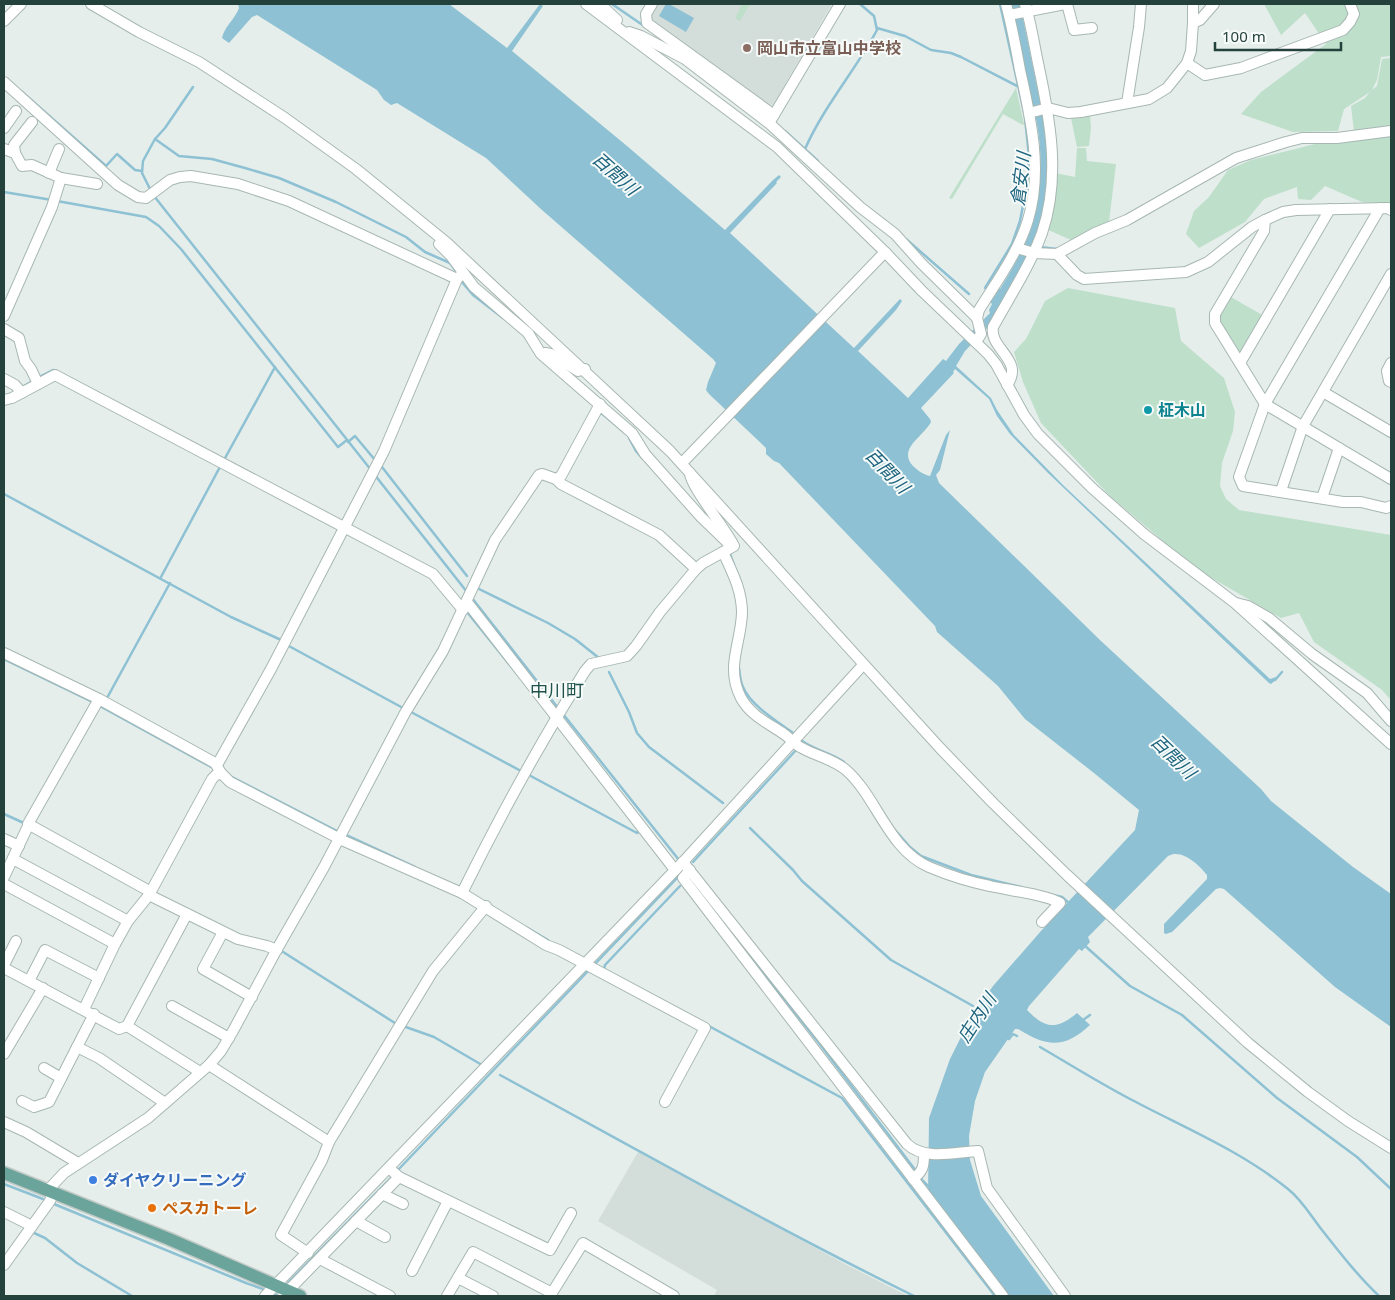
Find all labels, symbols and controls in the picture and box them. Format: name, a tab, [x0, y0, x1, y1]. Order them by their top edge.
scale bar	[1215, 20, 1341, 52]
text: 100 m	[1222, 26, 1266, 46]
place label: 岡山市立富山中学校	[757, 37, 901, 59]
marker: 岡山市立富山中学校	[741, 42, 753, 54]
water label: 百間川	[588, 146, 645, 202]
water label: 倉安川	[1005, 149, 1035, 207]
place label: 柾木山	[1158, 399, 1206, 421]
marker: 柾木山	[1142, 404, 1154, 416]
water label: 百間川	[860, 443, 916, 500]
district label: 中川町	[530, 678, 584, 702]
water label: 百間川	[1146, 729, 1203, 785]
water label: 庄内川	[951, 987, 1002, 1047]
place label: ダイヤクリーニング	[103, 1169, 247, 1191]
marker: ダイヤクリーニング	[87, 1174, 99, 1186]
place label: ペスカトーレ	[162, 1197, 258, 1219]
marker: ペスカトーレ	[146, 1202, 158, 1214]

